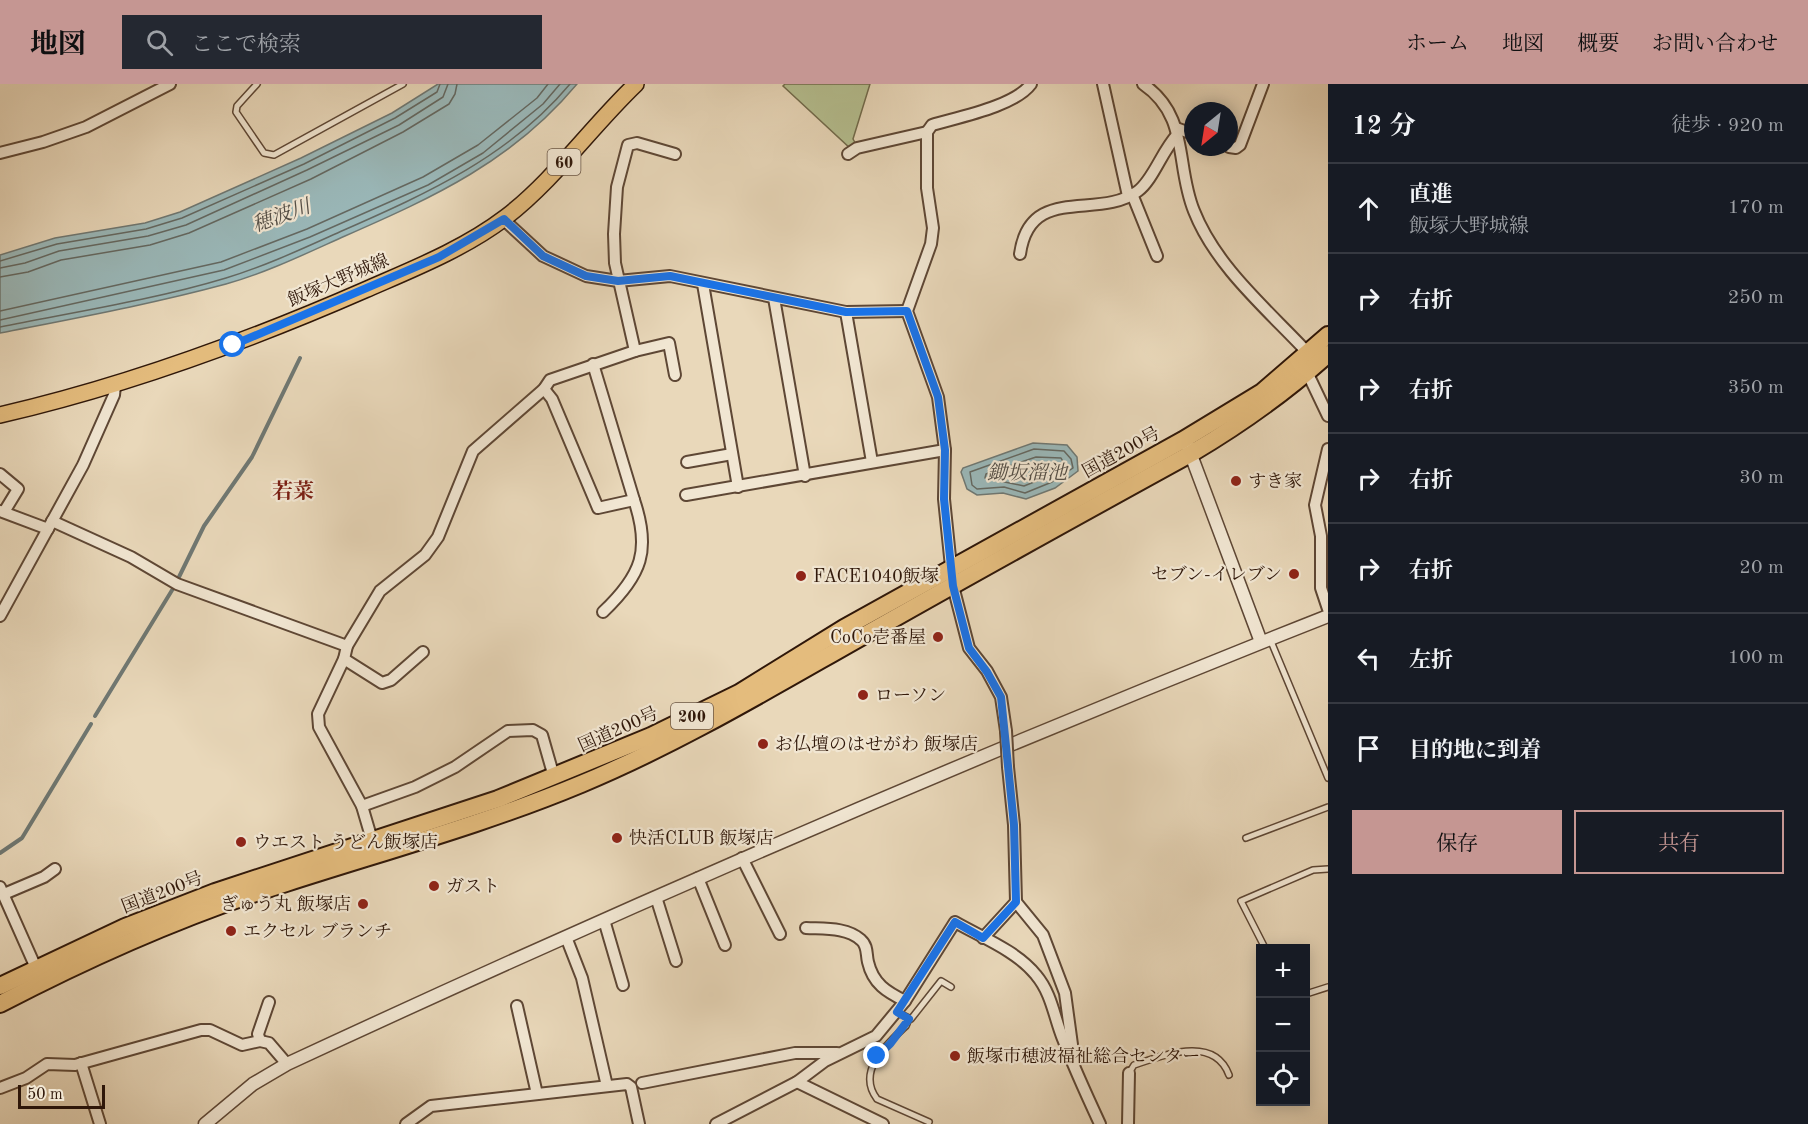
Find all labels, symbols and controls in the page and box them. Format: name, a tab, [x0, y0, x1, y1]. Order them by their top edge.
search box	[122, 15, 542, 69]
icon: search	[143, 26, 176, 59]
text: 地図	[30, 32, 86, 60]
text: ここで検索	[191, 34, 301, 56]
text: ホーム	[1406, 34, 1469, 55]
text: 地図	[1502, 34, 1544, 55]
text: 概要	[1577, 34, 1619, 55]
text: お問い合わせ	[1652, 34, 1778, 55]
north arrow	[1184, 102, 1238, 156]
text: 12 分	[1352, 114, 1415, 140]
text: 徒歩 · 920 m	[1671, 116, 1784, 136]
road number: 60	[548, 149, 580, 175]
text: 直進	[1409, 184, 1453, 206]
icon: ahead	[1352, 192, 1385, 225]
water label: 穂波川	[249, 195, 315, 237]
text: 170 m	[1728, 198, 1784, 218]
text: 飯塚大野城線	[1409, 217, 1529, 237]
street label: 飯塚大野城線	[284, 250, 392, 310]
icon: right	[1352, 282, 1385, 315]
text: 250 m	[1728, 288, 1784, 308]
text: 右折	[1409, 290, 1453, 312]
route start	[219, 331, 245, 357]
icon: right	[1352, 372, 1385, 405]
text: 350 m	[1728, 378, 1784, 398]
text: 右折	[1409, 380, 1453, 402]
street label: 国道200号	[1079, 423, 1163, 481]
water label: 鋤坂溜池	[987, 462, 1069, 484]
icon: right	[1352, 462, 1385, 495]
text: 30 m	[1739, 468, 1784, 488]
text: 右折	[1409, 470, 1453, 492]
place label: すき家	[1248, 471, 1302, 491]
marker: すき家	[1229, 474, 1243, 488]
district label: 若菜	[272, 480, 314, 503]
icon: right	[1352, 552, 1385, 585]
text: 20 m	[1739, 558, 1784, 578]
text: 右折	[1409, 560, 1453, 582]
place label: セブン-イレブン	[1151, 565, 1282, 584]
place label: FACE1040飯塚	[813, 566, 939, 586]
marker: セブン-イレブン	[1287, 567, 1301, 581]
marker: FACE1040飯塚	[794, 569, 808, 583]
place label: CoCo壱番屋	[830, 627, 926, 647]
marker: CoCo壱番屋	[931, 630, 945, 644]
icon: left	[1352, 642, 1385, 675]
text: 100 m	[1728, 648, 1784, 668]
text: 左折	[1409, 650, 1453, 672]
place label: ローソン	[875, 687, 946, 705]
marker: ローソン	[856, 688, 870, 702]
street label: 国道200号	[575, 703, 661, 755]
road number: 200	[671, 703, 713, 729]
icon: arrive	[1352, 732, 1385, 765]
place label: お仏壇のはせがわ 飯塚店	[775, 734, 978, 754]
marker: お仏壇のはせがわ 飯塚店	[756, 737, 770, 751]
text: 目的地に到着	[1409, 740, 1541, 762]
button: 保存	[1352, 810, 1562, 874]
button: 共有	[1574, 810, 1784, 874]
place label: 快活CLUB 飯塚店	[629, 828, 774, 848]
marker: 快活CLUB 飯塚店	[610, 831, 624, 845]
place label: ウエスト うどん飯塚店	[253, 832, 438, 852]
marker: ウエスト うどん飯塚店	[234, 835, 248, 849]
street label: 国道200号	[119, 867, 205, 917]
place label: ガスト	[446, 877, 500, 896]
marker: ガスト	[427, 879, 441, 893]
place label: ぎゅう丸 飯塚店	[220, 894, 351, 914]
marker: ぎゅう丸 飯塚店	[356, 897, 370, 911]
place label: エクセル ブランチ	[243, 922, 392, 941]
marker: エクセル ブランチ	[224, 924, 238, 938]
map controls	[1256, 944, 1310, 1106]
button: +	[1256, 944, 1310, 998]
button: −	[1256, 998, 1310, 1052]
route end	[863, 1042, 889, 1068]
place label: 飯塚市穂波福祉総合センター	[967, 1046, 1200, 1066]
marker: 飯塚市穂波福祉総合センター	[948, 1049, 962, 1063]
button: locate	[1256, 1052, 1310, 1106]
scale bar	[18, 1082, 105, 1110]
text: 50 m	[27, 1087, 63, 1103]

